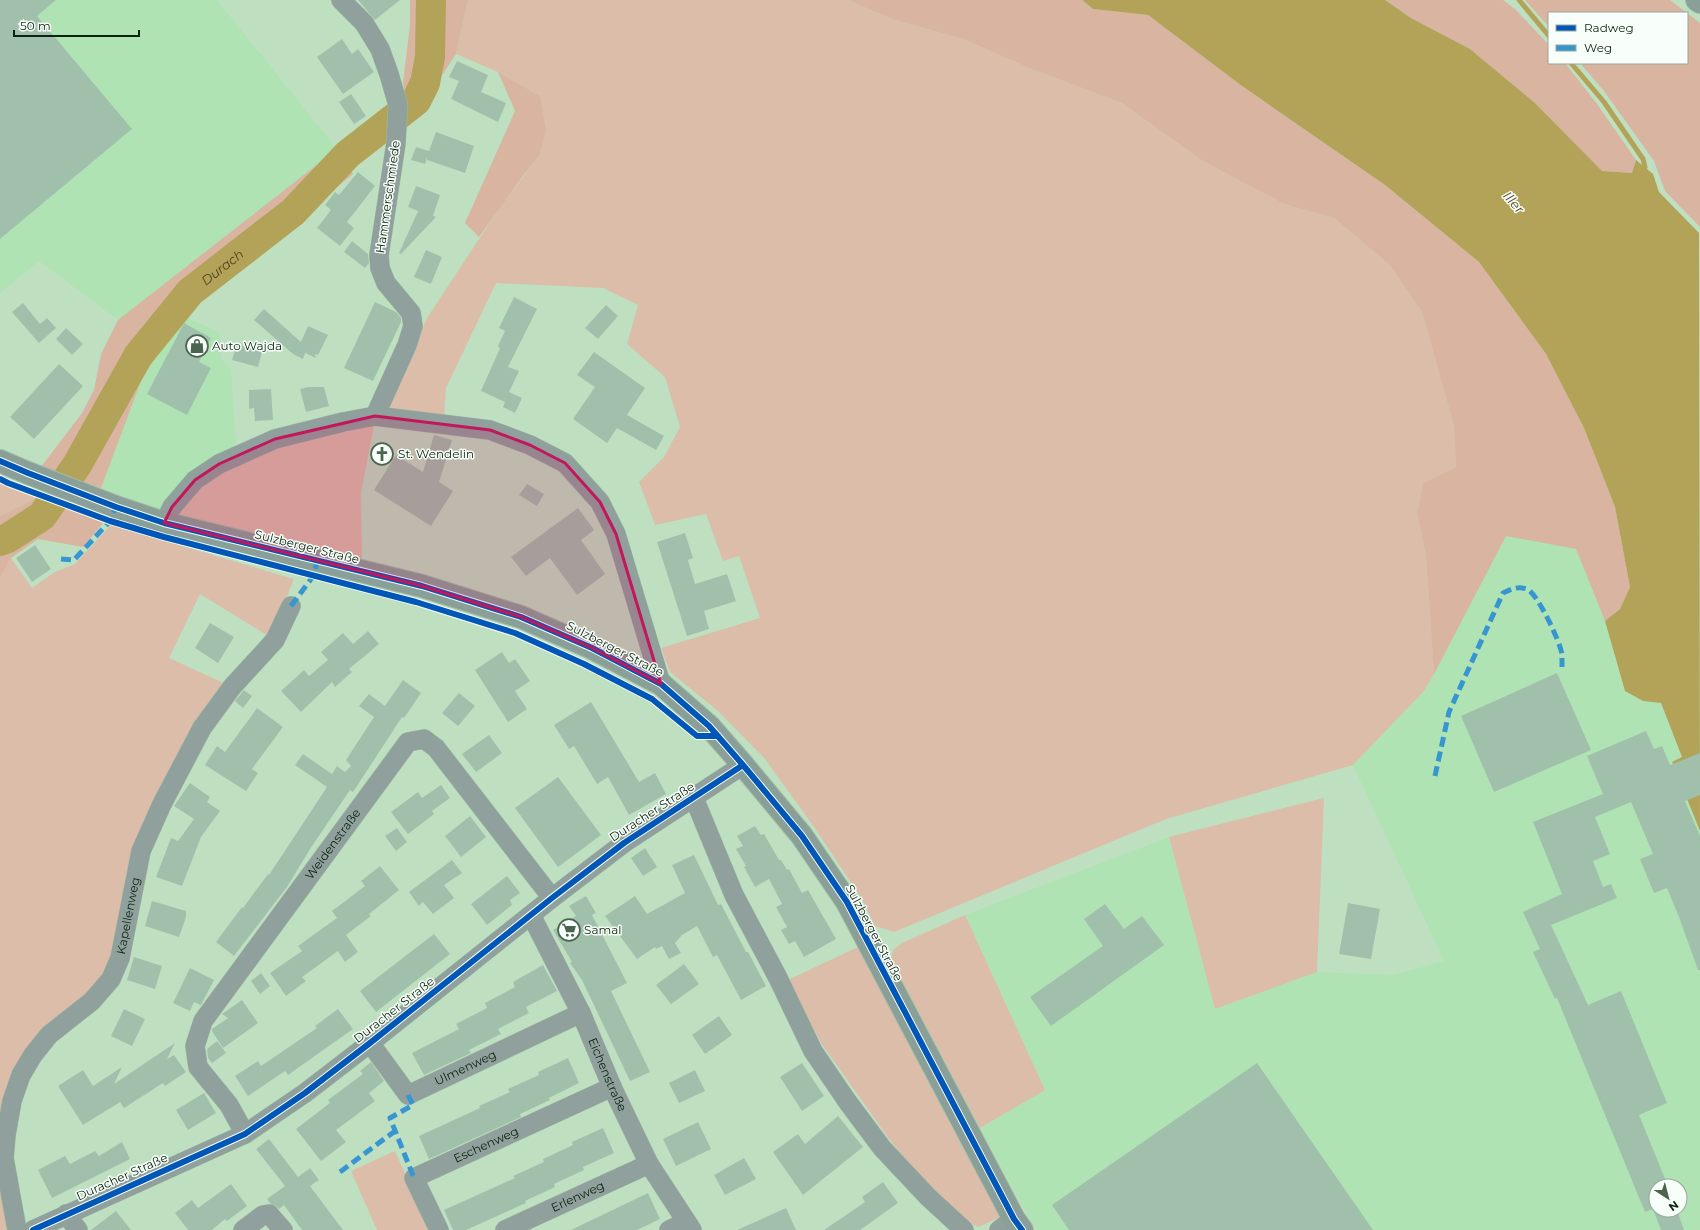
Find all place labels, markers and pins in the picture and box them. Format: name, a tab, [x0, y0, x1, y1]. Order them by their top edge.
shop icon: Auto Wajda	[184, 333, 210, 359]
place label: Auto Wajda	[212, 338, 282, 353]
church icon: St. Wendelin	[369, 441, 395, 467]
place label: St. Wendelin	[398, 446, 474, 461]
supermarket icon: Samal	[556, 917, 582, 943]
place label: Samal	[584, 922, 622, 937]

